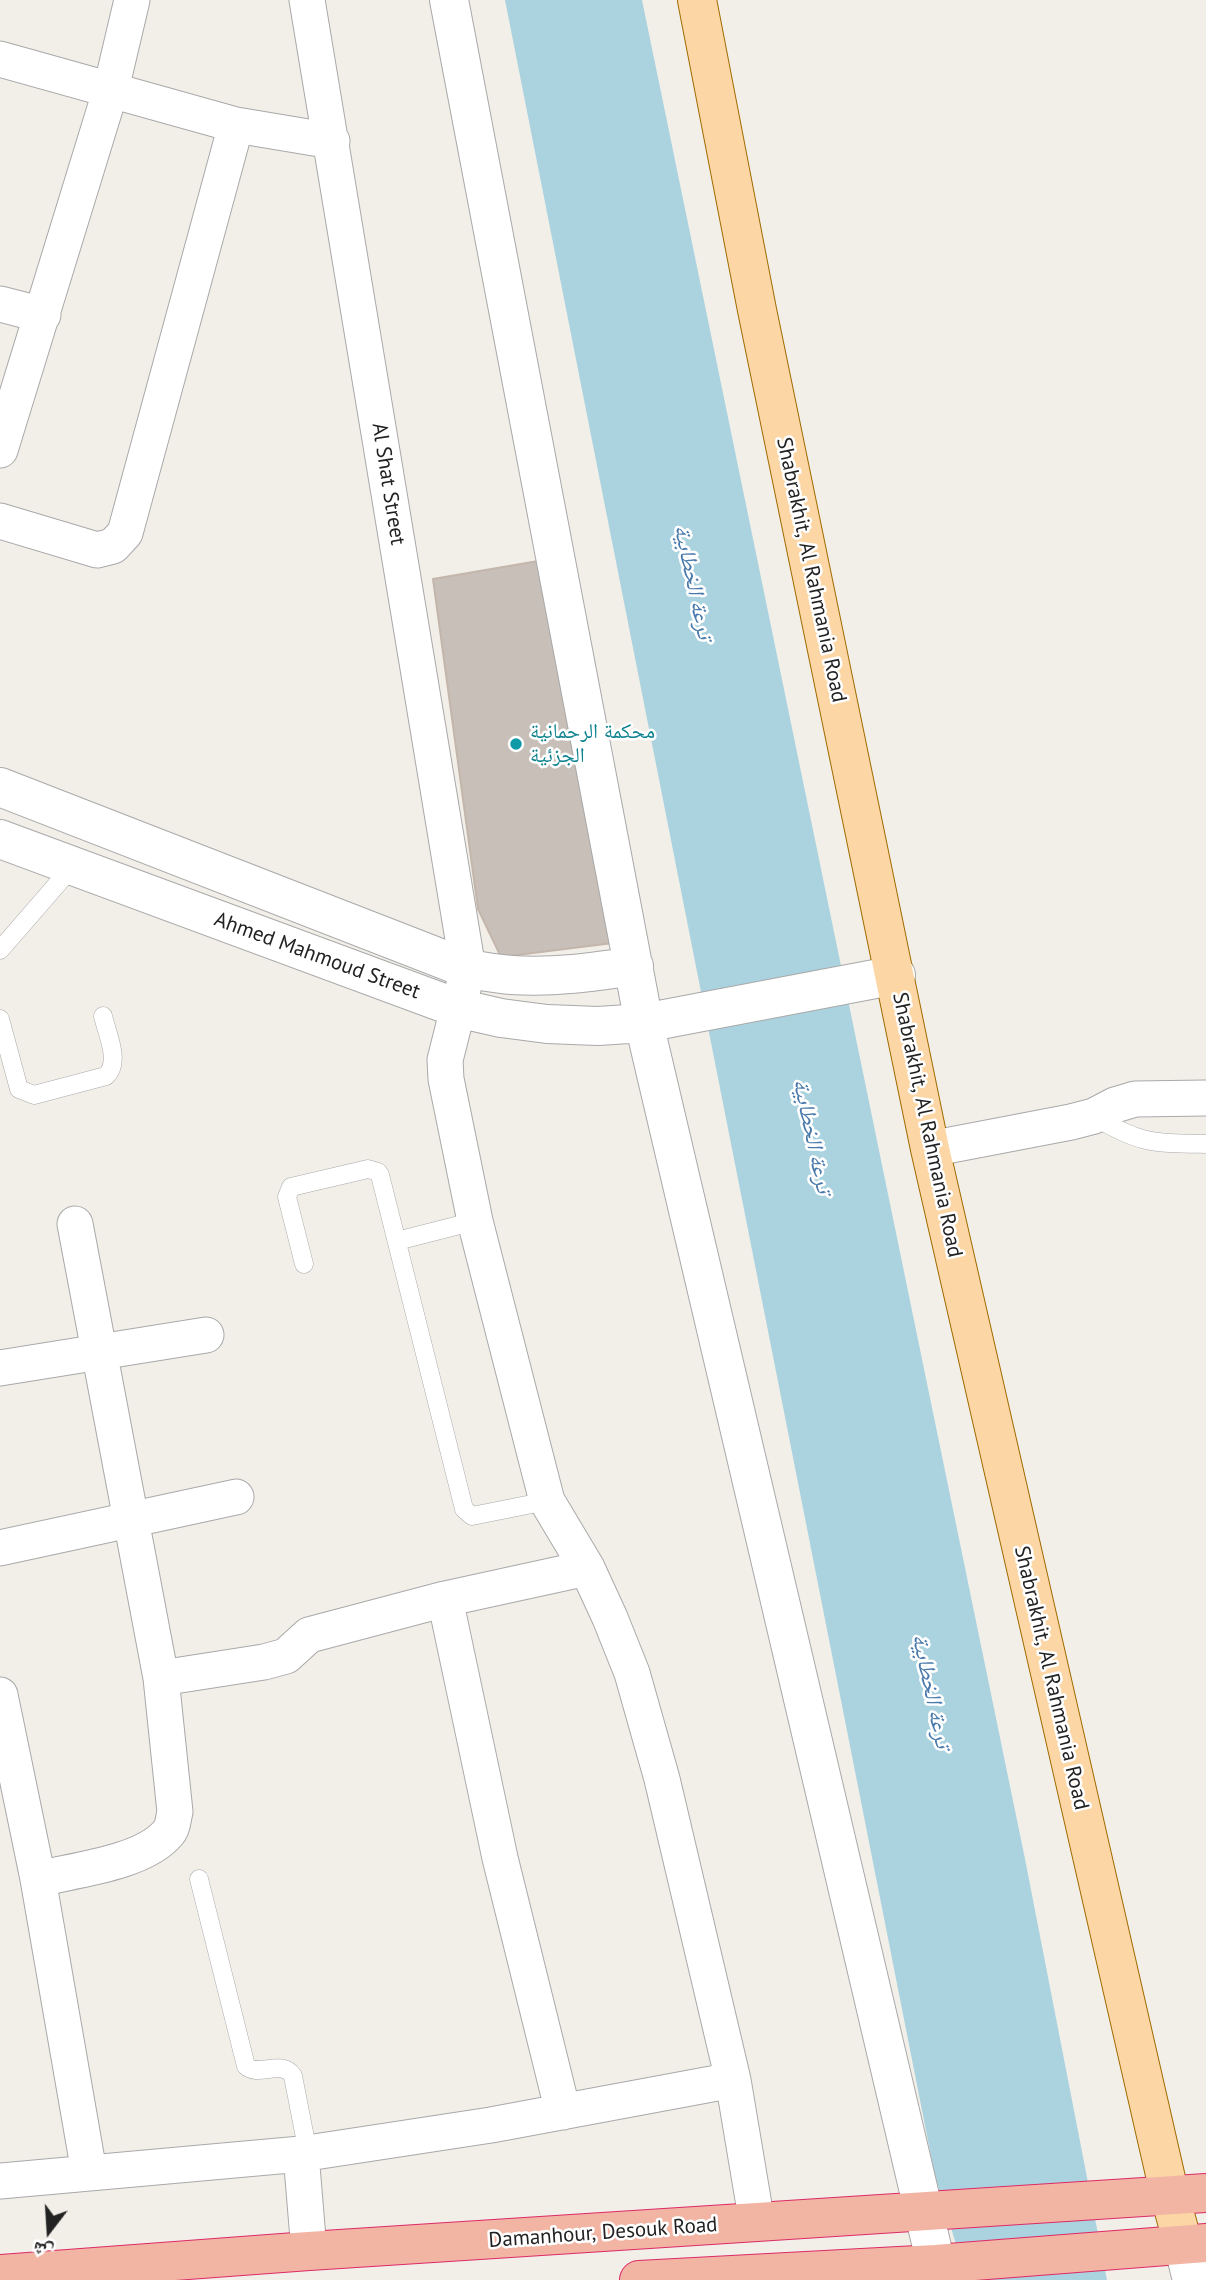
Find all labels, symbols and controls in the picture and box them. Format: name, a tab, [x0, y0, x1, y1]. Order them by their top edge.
street label: Al Shat Street	[366, 421, 410, 547]
street label: Shabrakhit, Al Rahmania Road	[771, 435, 851, 705]
water label: ترعة الخطابية	[667, 522, 719, 642]
place label: محكمة الرحمانية الجزئية	[530, 719, 655, 769]
marker: محكمة الرحمانية الجزئية	[508, 736, 524, 752]
street label: Ahmed Mahmoud Street	[211, 907, 423, 1005]
street label: Shabrakhit, Al Rahmania Road	[887, 990, 967, 1260]
water label: ترعة الخطابية	[786, 1076, 838, 1196]
street label: Shabrakhit, Al Rahmania Road	[1008, 1544, 1094, 1812]
water label: ترعة الخطابية	[905, 1631, 957, 1751]
north arrow	[14, 2196, 84, 2266]
street label: Damanhour, Desouk Road	[488, 2212, 718, 2254]
text: ش	[30, 2237, 56, 2266]

